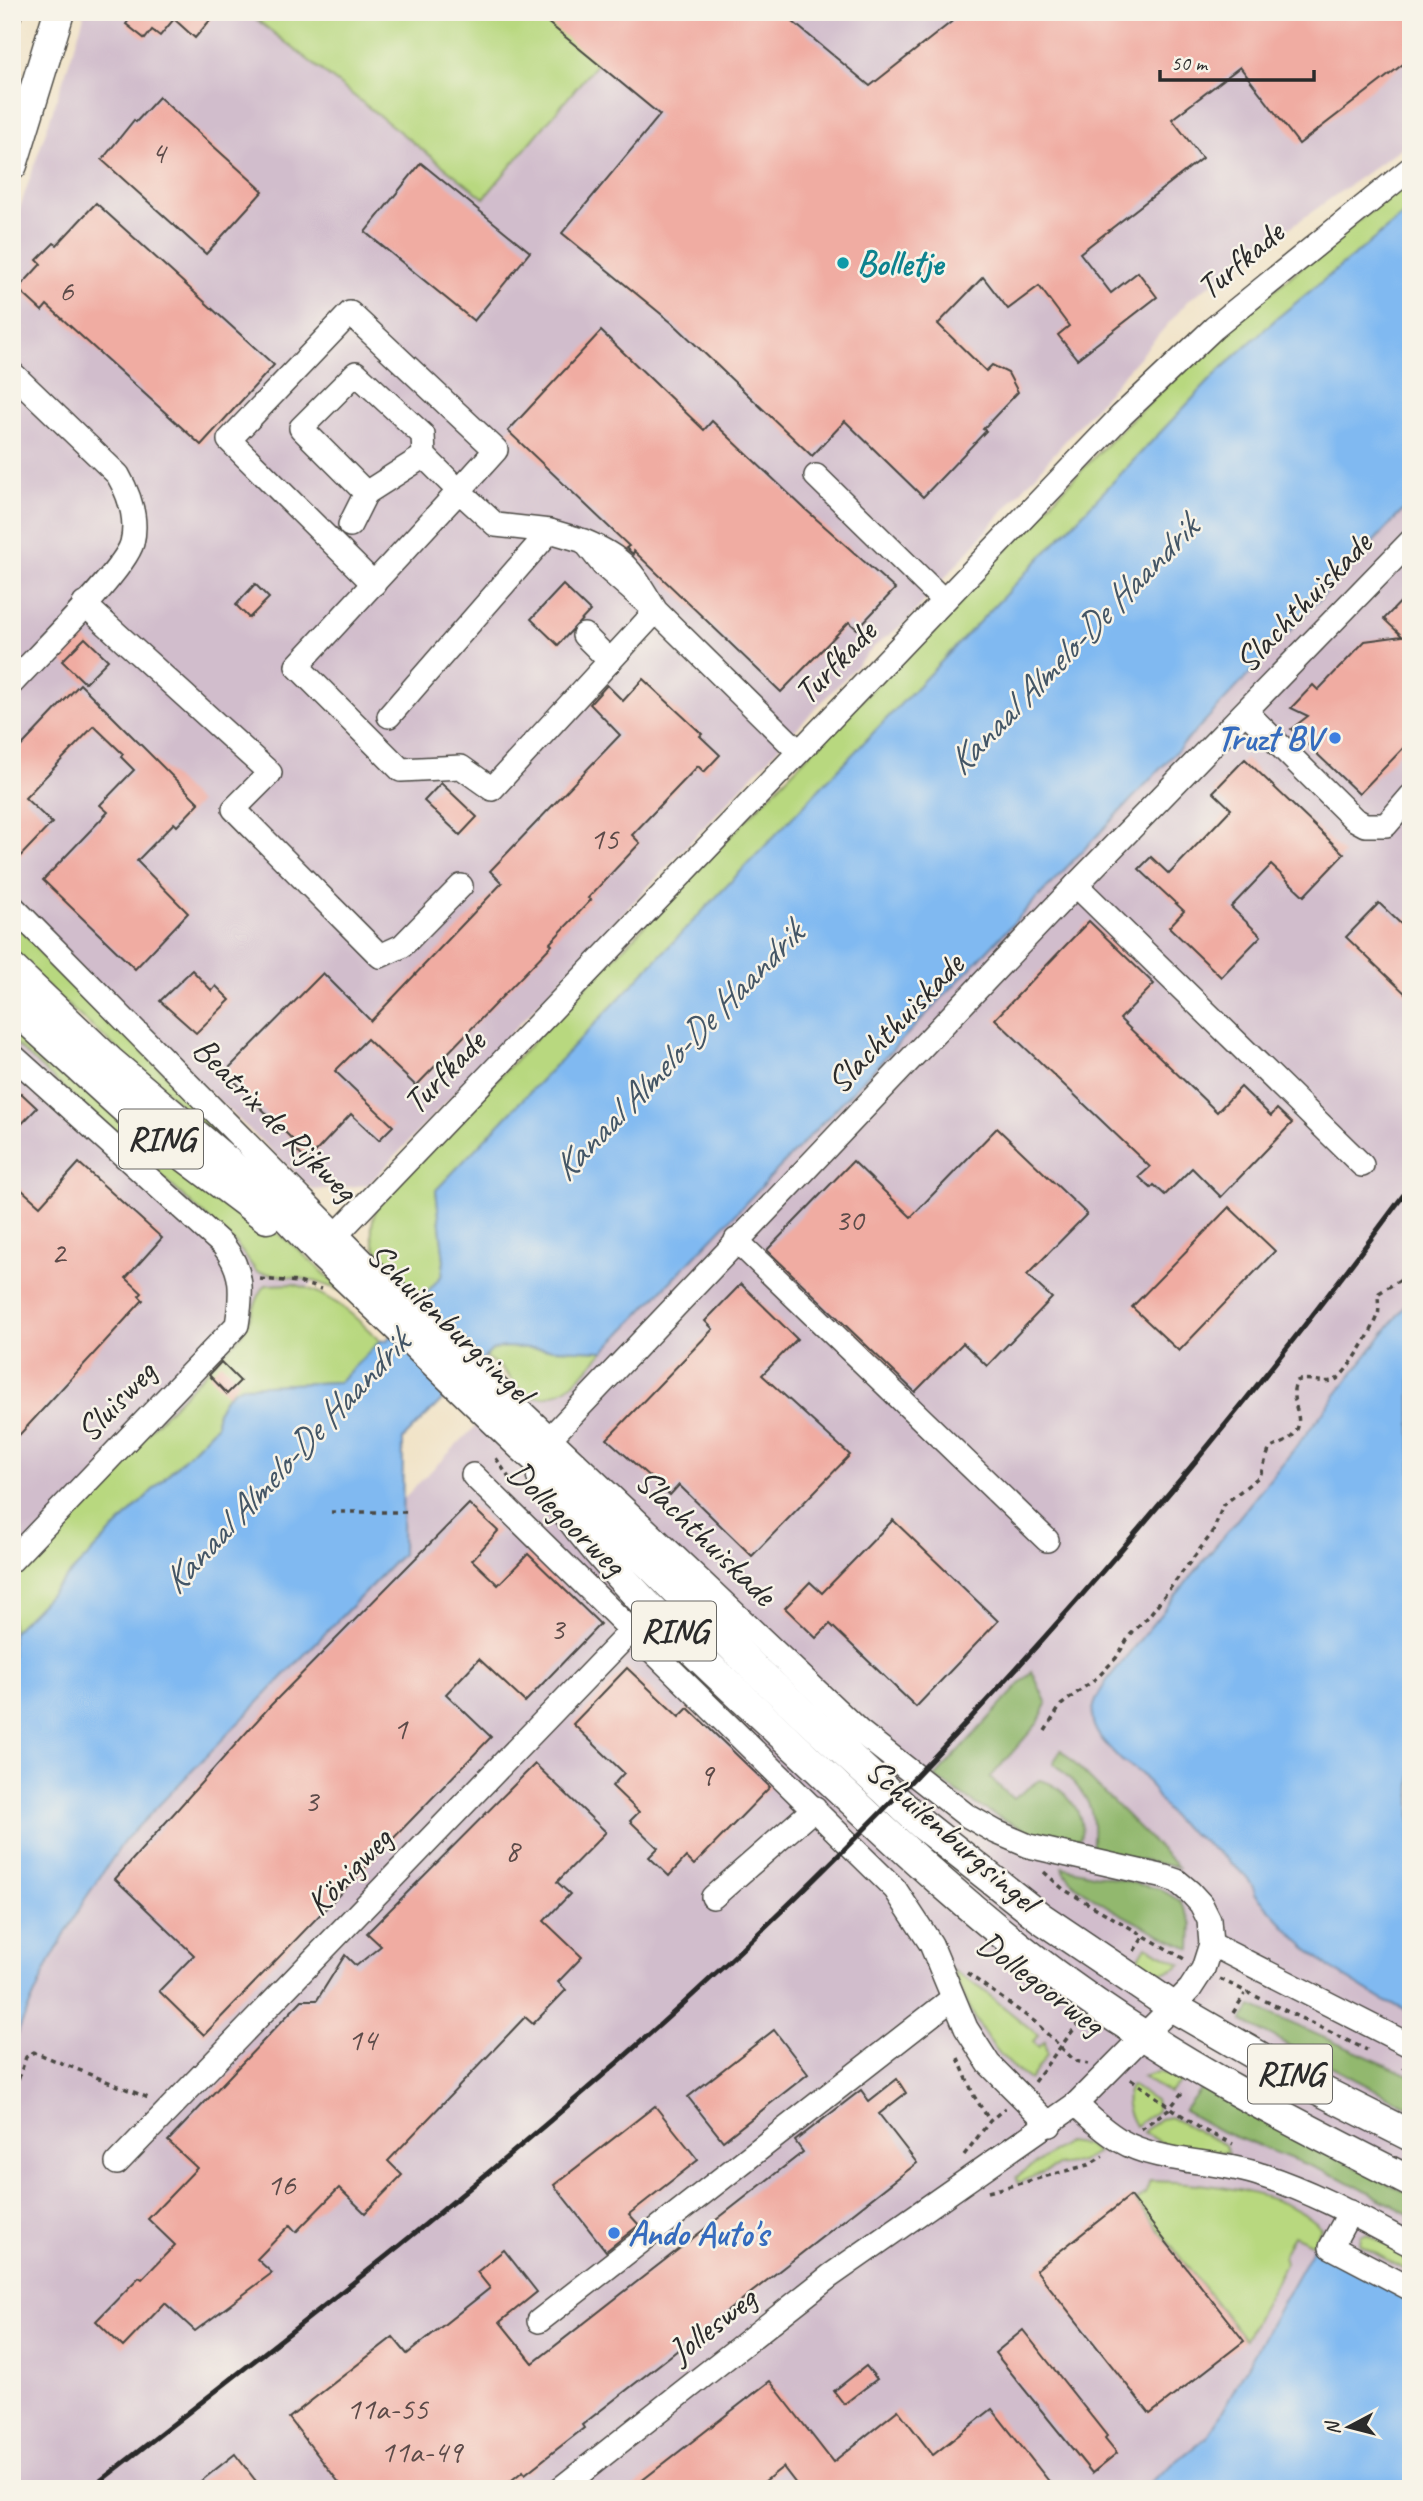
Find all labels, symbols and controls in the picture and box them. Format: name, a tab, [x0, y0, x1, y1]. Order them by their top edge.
scale bar	[1160, 38, 1314, 82]
text: 50 m	[1171, 50, 1209, 76]
house number: 4	[151, 132, 169, 173]
street label: Turfkade	[1187, 209, 1295, 310]
place label: Bolletje	[857, 241, 945, 286]
marker: Bolletje	[835, 255, 851, 271]
house number: 6	[59, 270, 75, 311]
water label: Kanaal Almelo-De Haandrik	[936, 501, 1212, 785]
street label: Slachthuiskade	[1225, 520, 1383, 682]
street label: Turfkade	[784, 608, 888, 714]
place label: Truzt BV	[1217, 716, 1328, 761]
marker: Truzt BV	[1327, 730, 1343, 746]
house number: 15	[590, 818, 620, 859]
water label: Kanaal Almelo-De Haandrik	[541, 907, 817, 1191]
street label: Slachthuiskade	[817, 941, 975, 1103]
street label: Turfkade	[393, 1018, 497, 1124]
street label: Beatrix de Rijkweg	[183, 1027, 369, 1213]
road number: RING	[119, 1110, 203, 1168]
house number: 30	[835, 1199, 866, 1240]
house number: 2	[51, 1232, 68, 1273]
street label: Schuilenburgsingel	[357, 1232, 547, 1418]
water label: Kanaal Almelo-De Haandrik	[151, 1316, 423, 1603]
street label: Sluisweg	[66, 1349, 167, 1452]
street label: Dollegoorweg	[498, 1450, 638, 1587]
street label: Slachthuiskade	[626, 1459, 788, 1617]
road number: RING	[632, 1602, 716, 1660]
house number: 3	[550, 1608, 567, 1649]
house number: 1	[393, 1708, 409, 1749]
street label: Schuilenburgsingel	[856, 1748, 1052, 1926]
house number: 9	[699, 1754, 716, 1795]
house number: 3	[304, 1780, 321, 1821]
street label: Königweg	[296, 1816, 403, 1925]
house number: 8	[505, 1830, 522, 1871]
street label: Dollegoorweg	[968, 1921, 1116, 2047]
house number: 14	[348, 2019, 380, 2060]
road number: RING	[1248, 2044, 1332, 2104]
house number: 16	[267, 2164, 297, 2205]
place label: Ando Auto's	[628, 2211, 772, 2256]
marker: Ando Auto's	[606, 2225, 622, 2241]
street label: Jollesweg	[657, 2275, 767, 2375]
house number: 11a-55	[346, 2388, 430, 2429]
north arrow	[1314, 2392, 1384, 2462]
text: N	[1320, 2418, 1346, 2436]
house number: 11a-49	[380, 2431, 465, 2472]

